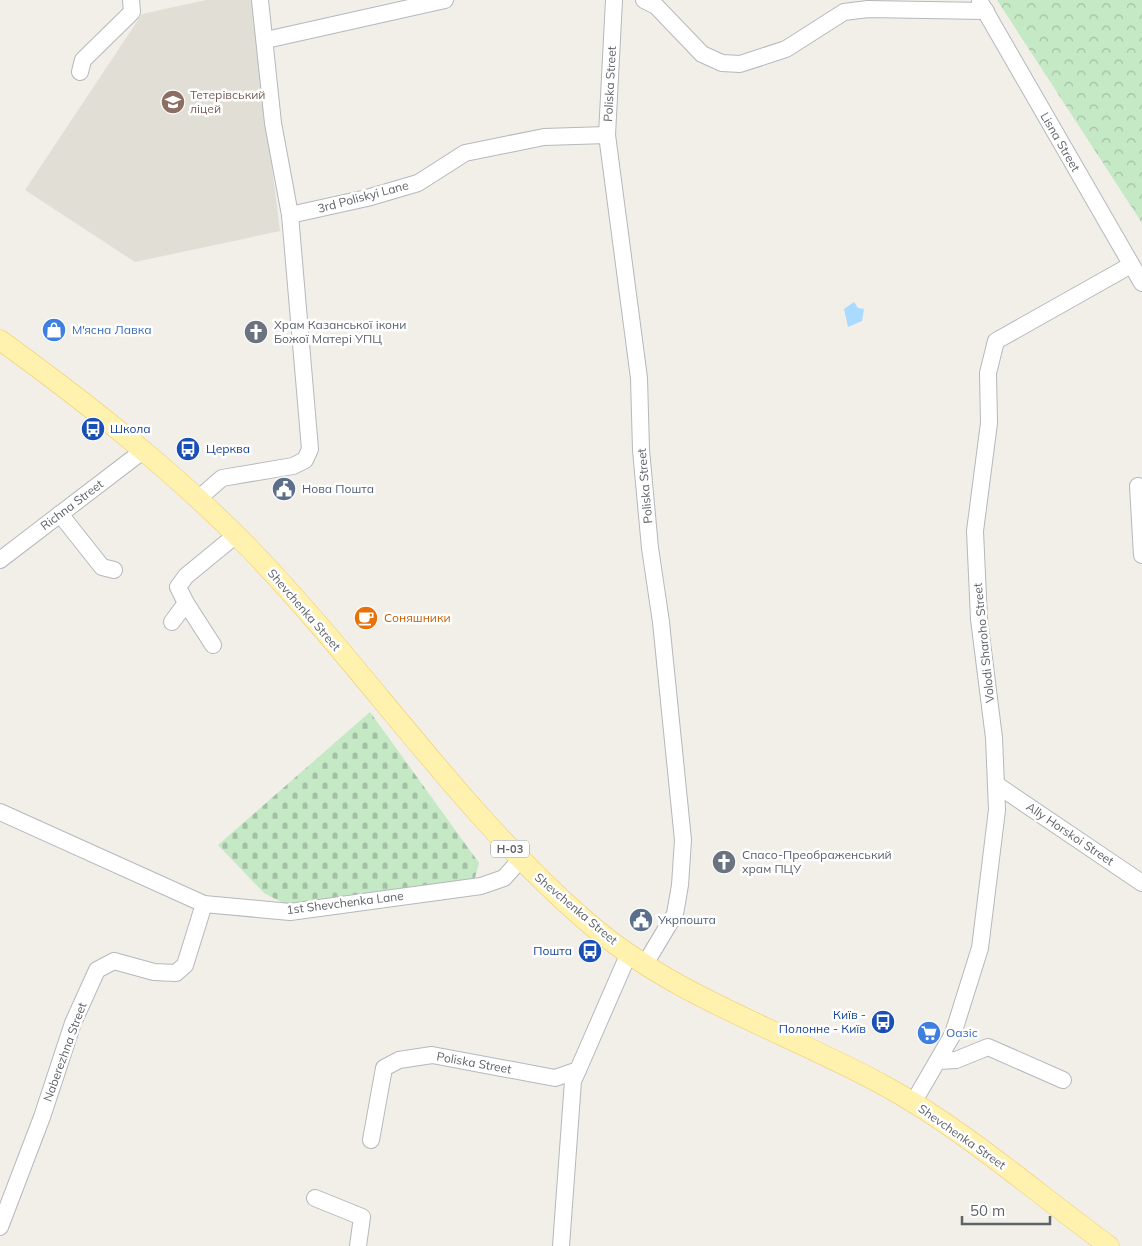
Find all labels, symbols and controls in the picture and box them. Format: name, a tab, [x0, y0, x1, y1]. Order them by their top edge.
street label: Poliska Street	[600, 46, 619, 122]
place label: Тетерівський ліцей	[190, 87, 265, 116]
school or university icon: Тетерівський ліцей	[160, 89, 186, 115]
street label: Lisna Street	[1037, 109, 1083, 174]
street label: 3rd Poliskyi Lane	[316, 177, 410, 216]
shop icon: М'ясна Лавка	[41, 317, 67, 343]
place label: Храм Казанської ікони Божої Матері УПЦ	[274, 317, 406, 346]
church icon: Храм Казанської ікони Божої Матері УПЦ	[243, 319, 269, 345]
place label: М'ясна Лавка	[72, 322, 152, 337]
bus stop icon: Школа	[80, 416, 106, 442]
place label: Школа	[110, 421, 151, 436]
bus stop icon: Церква	[175, 436, 201, 462]
place label: Церква	[206, 441, 250, 456]
street label: Poliska Street	[634, 448, 655, 524]
street label: Richna Street	[37, 476, 106, 533]
public building icon: Нова Пошта	[271, 476, 297, 502]
place label: Нова Пошта	[302, 481, 374, 496]
street label: Shevchenka Street	[265, 566, 344, 654]
street label: Volodi Sharoho Street	[970, 582, 997, 704]
cafe icon: Соняшники	[353, 605, 379, 631]
place label: Соняшники	[384, 610, 451, 625]
street label: Ally Horskoi Street	[1024, 799, 1117, 868]
road number: Н-03	[491, 841, 529, 858]
place label: Спасо-Преображенський храм ПЦУ	[742, 847, 892, 876]
church icon: Спасо-Преображенський храм ПЦУ	[711, 849, 737, 875]
street label: Shevchenka Street	[532, 870, 621, 948]
street label: 1st Shevchenka Lane	[285, 888, 404, 917]
public building icon: Укрпошта	[628, 907, 654, 933]
place label: Укрпошта	[657, 912, 716, 927]
bus stop icon: Пошта	[577, 938, 603, 964]
place label: Пошта	[533, 943, 572, 958]
street label: Naberezhna Street	[40, 1000, 89, 1103]
place label: Київ - Полонне - Київ	[779, 1007, 866, 1036]
bus stop icon: Київ - Полонне - Київ	[870, 1009, 896, 1035]
supermarket icon: Оазіс	[916, 1020, 942, 1046]
place label: Оазіс	[946, 1025, 978, 1040]
street label: Poliska Street	[436, 1049, 513, 1076]
street label: Shevchenka Street	[916, 1101, 1009, 1172]
scale bar	[962, 1194, 1050, 1226]
text: 50 m	[970, 1201, 1005, 1220]

